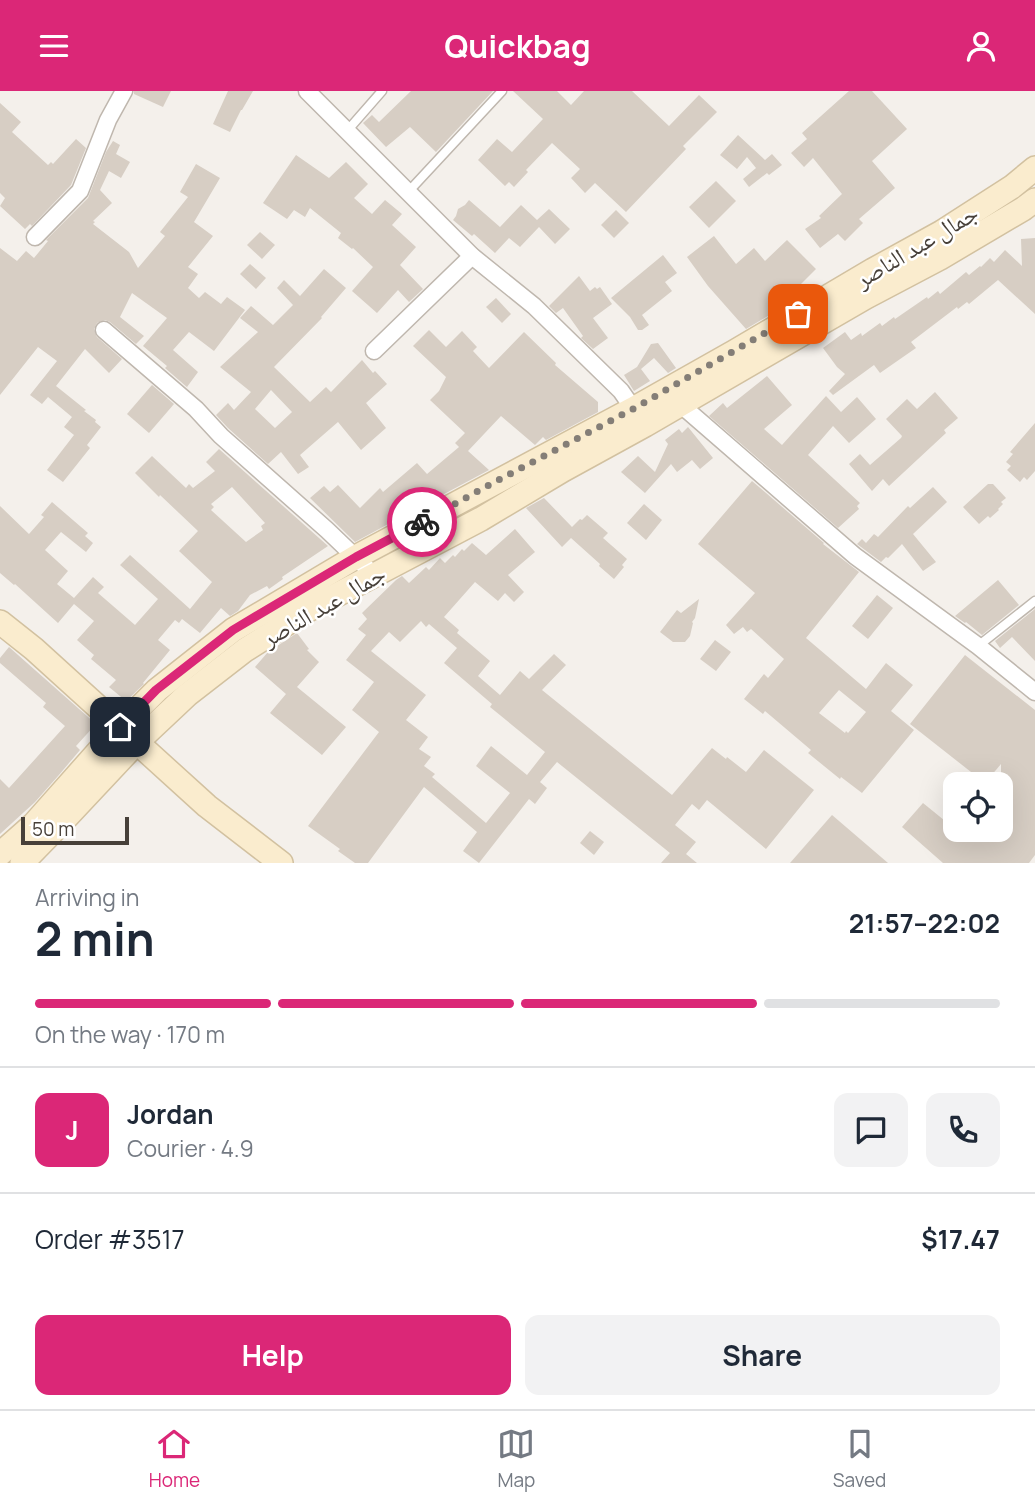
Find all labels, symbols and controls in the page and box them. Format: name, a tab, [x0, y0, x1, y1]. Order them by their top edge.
text: Quickbag	[444, 24, 591, 68]
icon: menu	[35, 27, 73, 65]
icon: person	[962, 27, 1000, 65]
street label: جمال عبد الناصر	[847, 195, 984, 295]
pin	[768, 284, 828, 344]
icon: bag	[779, 295, 817, 333]
courier	[387, 487, 457, 557]
icon: bike	[403, 503, 441, 541]
street label: جمال عبد الناصر	[254, 556, 391, 654]
pin	[90, 697, 150, 757]
icon: home	[101, 708, 139, 746]
map controls	[943, 772, 1013, 842]
button: locate	[943, 772, 1013, 842]
scale bar	[21, 814, 130, 846]
text: 50 m	[32, 816, 74, 842]
text: Arriving in	[35, 881, 140, 913]
text: 21:57–22:02	[849, 905, 1000, 941]
text: 2 min	[35, 907, 155, 970]
text: On the way · 170 m	[35, 1018, 225, 1050]
button: chat	[834, 1093, 908, 1167]
button: phone	[926, 1093, 1000, 1167]
text: Jordan	[127, 1096, 213, 1132]
text: J	[65, 1112, 79, 1148]
text: Courier · 4.9	[127, 1132, 254, 1164]
text: Order #3517	[35, 1221, 185, 1257]
text: $17.47	[921, 1221, 1000, 1257]
button: Help	[35, 1315, 511, 1395]
button: Share	[525, 1315, 1000, 1395]
tab: Home	[149, 1425, 200, 1493]
tab: Map	[497, 1425, 535, 1493]
tab: Saved	[833, 1425, 886, 1493]

